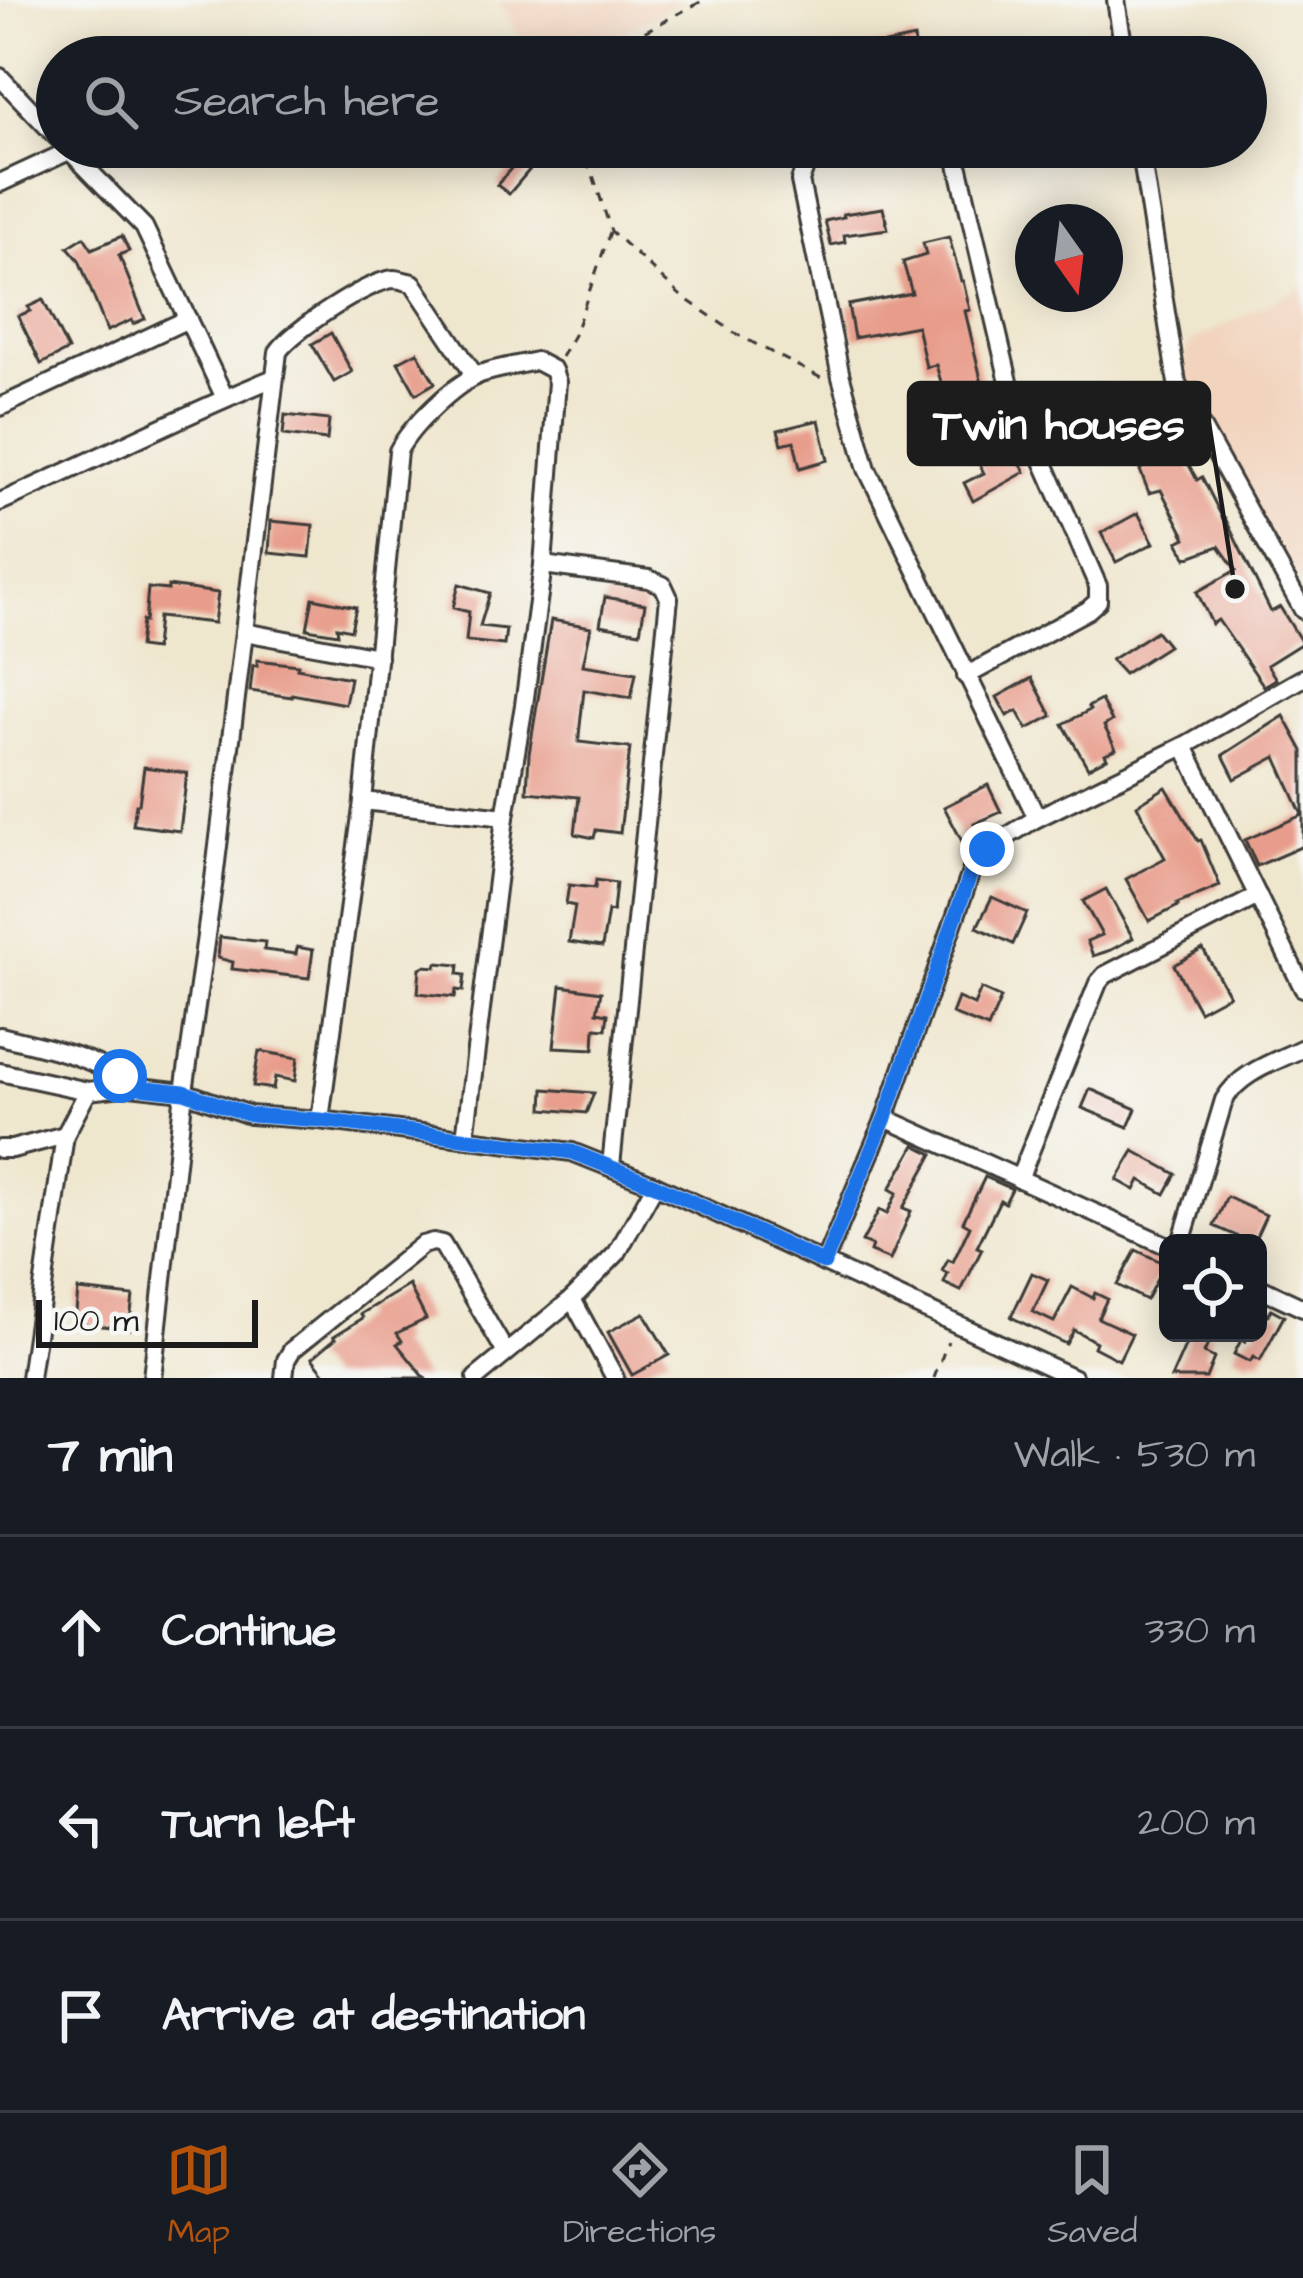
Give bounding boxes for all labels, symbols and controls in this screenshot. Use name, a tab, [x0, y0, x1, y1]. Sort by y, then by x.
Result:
search box	[36, 36, 1267, 168]
icon: search	[78, 69, 144, 135]
text: Search here	[174, 71, 440, 133]
north arrow	[1015, 204, 1123, 312]
callout: Twin houses	[909, 383, 1209, 464]
text: Twin houses	[932, 395, 1185, 457]
route end	[960, 822, 1014, 876]
route start	[93, 1049, 147, 1103]
map controls	[1159, 1234, 1267, 1342]
button: locate	[1159, 1234, 1267, 1342]
scale bar	[36, 1294, 258, 1347]
text: 100 m	[54, 1298, 139, 1344]
text: 7 min	[48, 1421, 173, 1492]
text: Walk · 530 m	[1014, 1429, 1255, 1483]
icon: ahead	[48, 1599, 114, 1665]
text: Continue	[162, 1601, 336, 1663]
text: 330 m	[1145, 1605, 1255, 1659]
icon: left	[48, 1791, 114, 1857]
text: Turn left	[162, 1793, 355, 1855]
text: 200 m	[1138, 1797, 1255, 1851]
icon: arrive	[48, 1983, 114, 2049]
text: Arrive at destination	[162, 1985, 585, 2047]
tab: Map	[166, 2137, 232, 2255]
tab: Directions	[563, 2137, 716, 2255]
tab: Saved	[1047, 2137, 1137, 2255]

